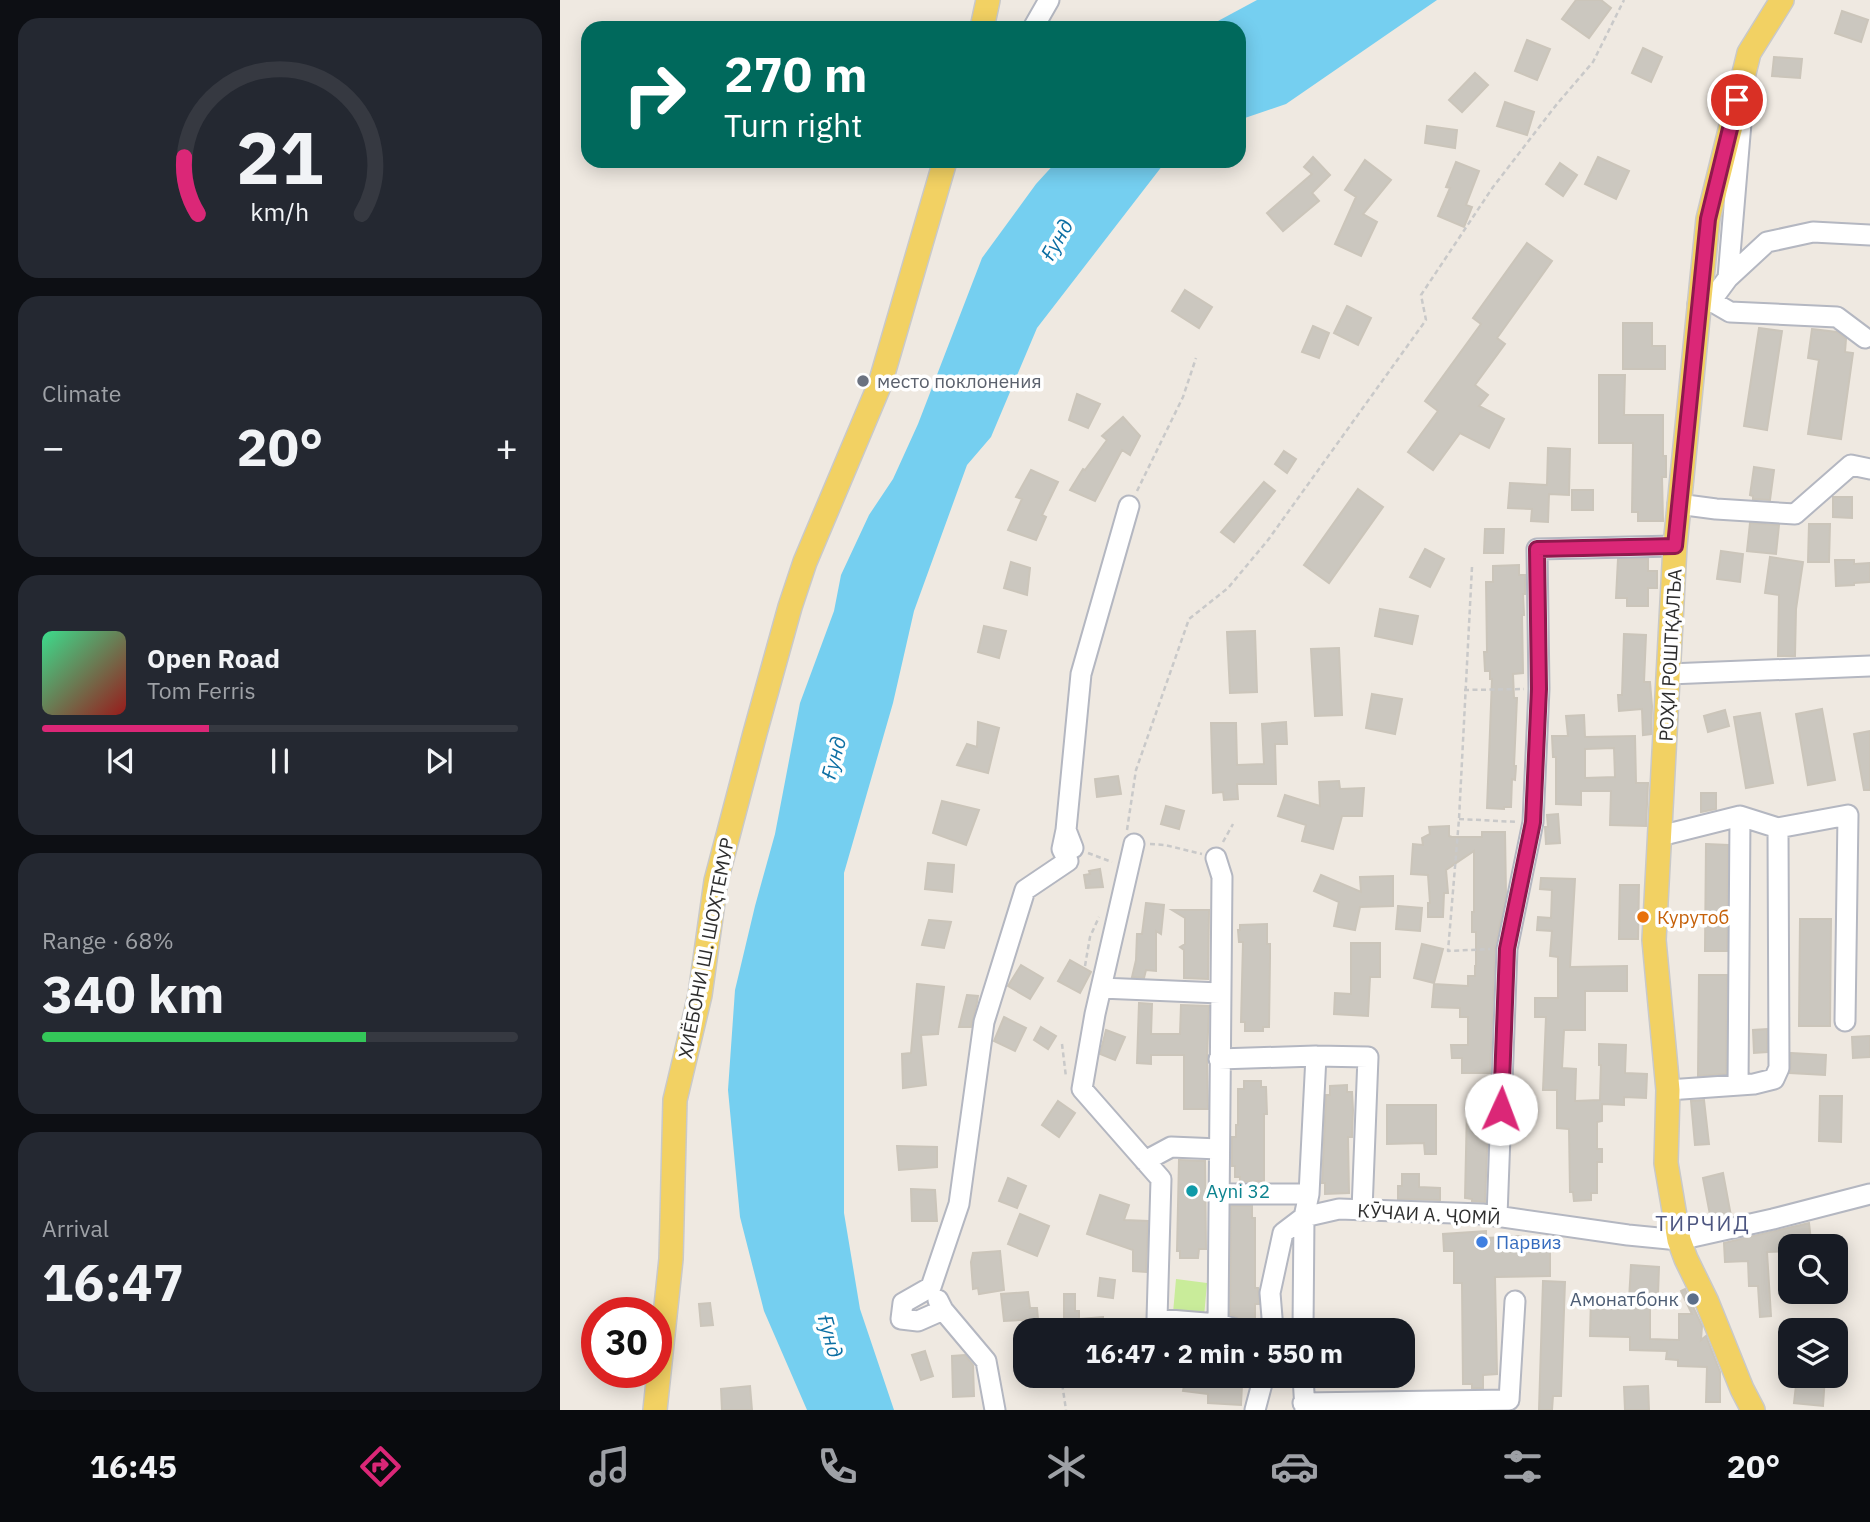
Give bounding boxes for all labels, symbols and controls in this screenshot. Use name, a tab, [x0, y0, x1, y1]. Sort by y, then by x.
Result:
text: 270 m	[724, 42, 868, 105]
icon: right	[609, 49, 700, 140]
pin	[1707, 70, 1767, 130]
icon: arrive	[1718, 81, 1756, 119]
text: Turn right	[724, 104, 862, 146]
text: 21	[236, 110, 324, 205]
text: km/h	[251, 195, 309, 228]
water label: Ғунд	[1033, 214, 1079, 265]
place label: место поклонения	[877, 369, 1042, 393]
marker: место поклонения	[855, 373, 871, 389]
text: Climate	[42, 378, 121, 408]
text: 20°	[237, 413, 323, 480]
text: −	[42, 422, 65, 471]
text: +	[495, 422, 518, 471]
street label: РОҲИ РОШТҚАЛЪА	[1653, 568, 1687, 742]
text: Open Road	[147, 641, 280, 675]
text: Tom Ferris	[147, 675, 256, 705]
water label: Ғунд	[814, 733, 852, 782]
icon: previous	[102, 742, 140, 780]
icon: pause	[261, 742, 299, 780]
icon: next	[420, 742, 458, 780]
street label: ХИЁБОНИ Ш. ШОҲТЕМУР	[673, 836, 739, 1060]
place label: Курутоб	[1657, 905, 1729, 929]
marker: Курутоб	[1635, 909, 1651, 925]
text: Range · 68%	[42, 925, 174, 955]
text: 340 km	[42, 960, 224, 1027]
position arrow	[1464, 1072, 1538, 1146]
place label: Ayni 32	[1206, 1179, 1270, 1203]
marker: Ayni 32	[1184, 1183, 1200, 1199]
street label: КӮЧАИ А. ҶОМӢ	[1357, 1198, 1501, 1230]
district label: ТИРЧИД	[1655, 1209, 1751, 1237]
text: Arrival	[42, 1213, 109, 1243]
place label: Парвиз	[1496, 1230, 1562, 1254]
marker: Парвиз	[1474, 1234, 1490, 1250]
map controls	[1778, 1234, 1848, 1388]
button: search	[1778, 1234, 1848, 1304]
text: 16:47	[42, 1248, 184, 1315]
place label: Амонатбонк	[1570, 1287, 1679, 1311]
marker: Амонатбонк	[1685, 1291, 1701, 1307]
speed limit sign: 30	[581, 1297, 672, 1388]
water label: Ғунд	[812, 1311, 850, 1360]
button: layers	[1778, 1318, 1848, 1388]
text: 16:47 · 2 min · 550 m	[1085, 1336, 1343, 1370]
icon: directions	[356, 1442, 405, 1491]
icon: music	[585, 1442, 634, 1491]
icon: phone	[813, 1442, 862, 1491]
icon: climate	[1042, 1442, 1091, 1491]
icon: car	[1270, 1442, 1319, 1491]
icon: filters	[1498, 1442, 1547, 1491]
text: 16:45	[90, 1445, 177, 1487]
text: 20°	[1727, 1445, 1780, 1487]

